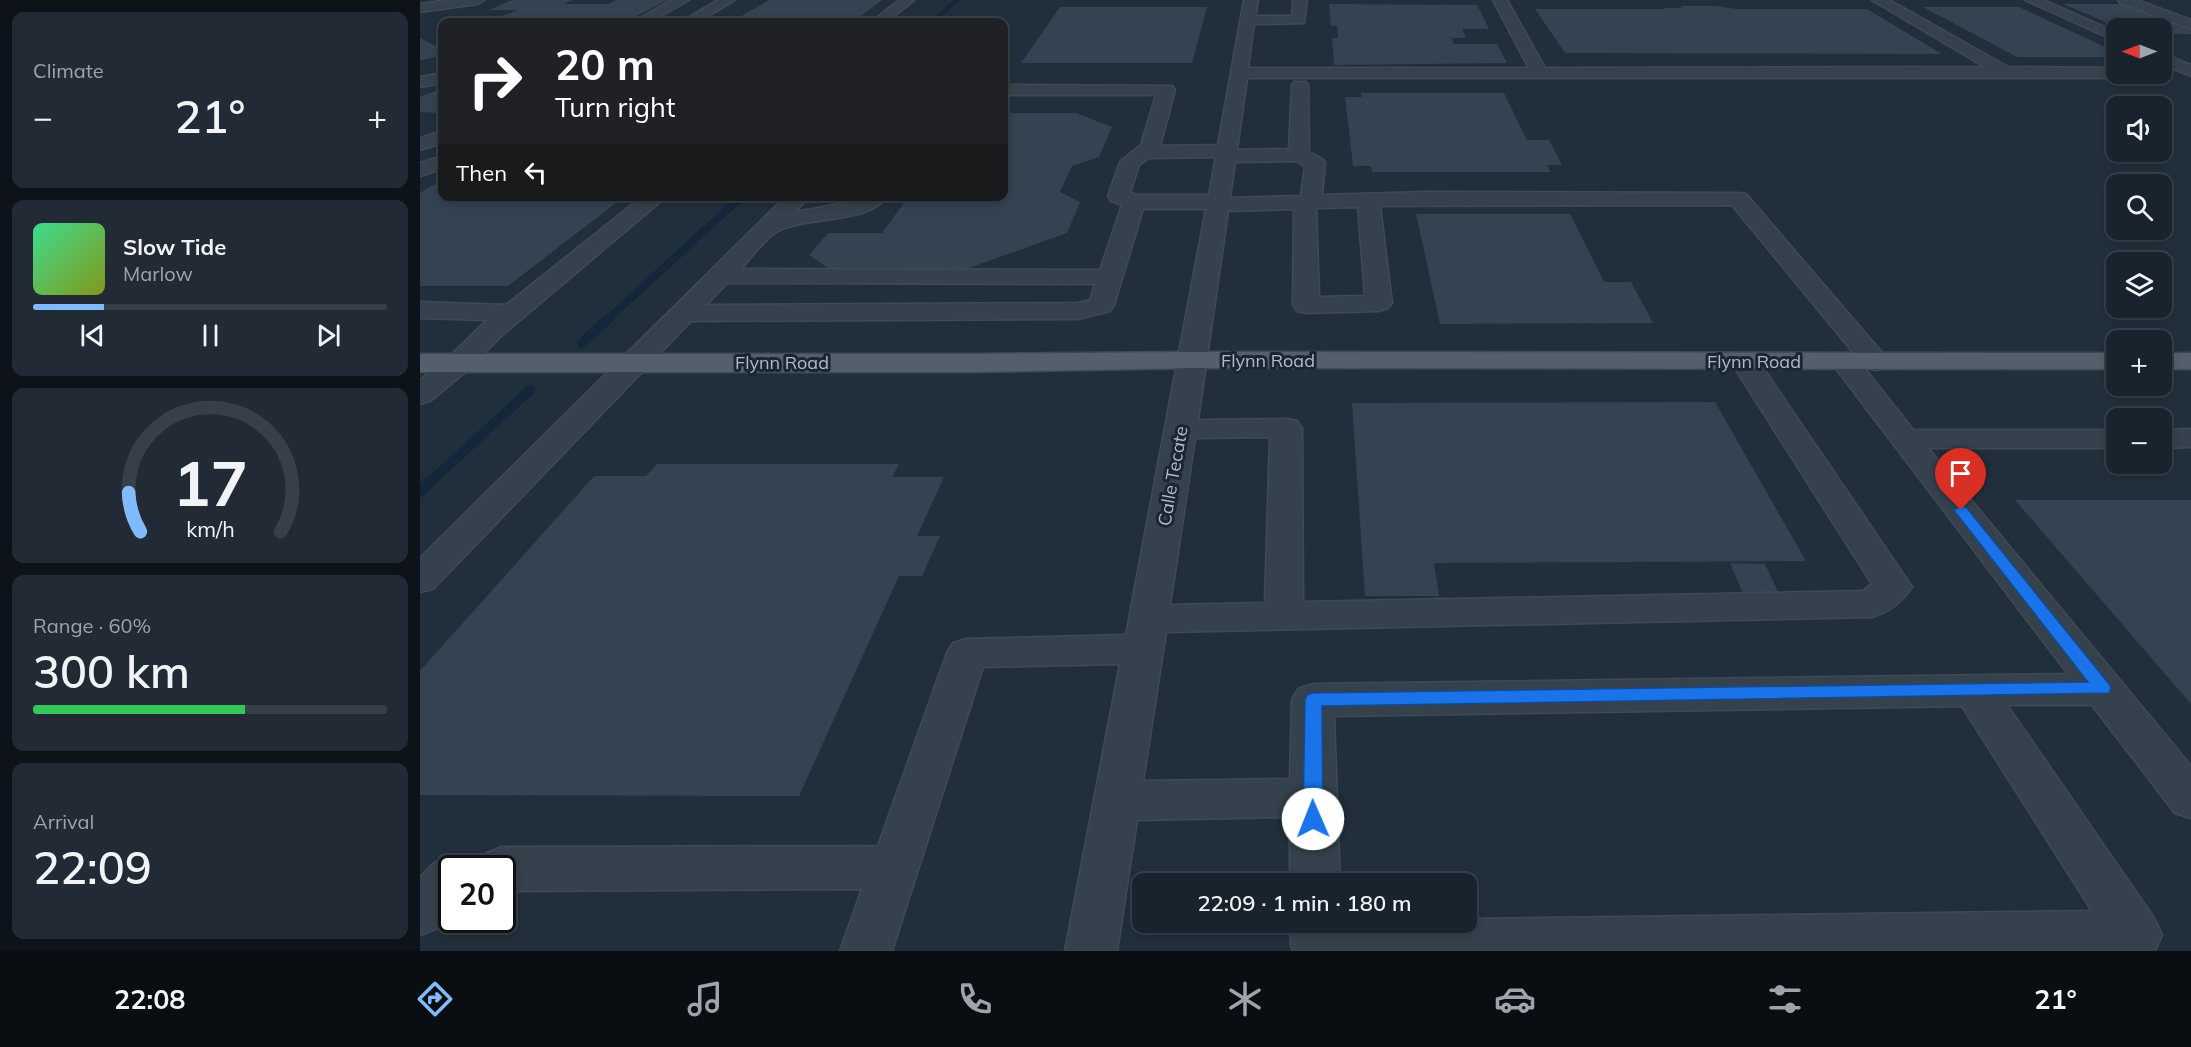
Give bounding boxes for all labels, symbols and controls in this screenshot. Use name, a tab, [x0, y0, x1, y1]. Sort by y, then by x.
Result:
north arrow	[2106, 18, 2172, 84]
map controls	[2106, 18, 2172, 474]
text: 20 m	[555, 38, 655, 91]
icon: right	[456, 42, 534, 120]
text: Climate	[33, 58, 104, 83]
text: 21°	[175, 88, 245, 144]
text: Turn right	[555, 90, 675, 124]
text: −	[33, 96, 53, 137]
text: +	[367, 96, 387, 137]
button: sound	[2106, 96, 2172, 162]
icon: left	[519, 156, 552, 189]
text: Then	[456, 159, 507, 187]
button: search	[2106, 174, 2172, 240]
text: Slow Tide	[123, 233, 226, 261]
button: layers	[2106, 252, 2172, 318]
text: Marlow	[123, 261, 193, 286]
icon: previous	[76, 319, 109, 352]
icon: pause	[194, 319, 227, 352]
icon: next	[312, 319, 345, 352]
button: +	[2106, 330, 2172, 396]
street label: Flynn Road	[1221, 349, 1315, 372]
street label: Flynn Road	[1707, 350, 1801, 373]
street label: Flynn Road	[735, 351, 829, 374]
button: −	[2106, 408, 2172, 474]
street label: Calle Tecate	[1152, 424, 1193, 528]
text: 17	[173, 444, 247, 523]
pin	[1935, 448, 1986, 510]
icon: arrive	[1944, 457, 1977, 490]
text: km/h	[186, 516, 234, 543]
text: Range · 60%	[33, 613, 151, 638]
text: 300 km	[33, 643, 190, 699]
position arrow	[1281, 787, 1345, 851]
text: Arrival	[33, 809, 94, 834]
text: 22:09	[33, 839, 152, 895]
speed limit sign: 20	[438, 855, 516, 933]
text: 22:09 · 1 min · 180 m	[1197, 889, 1412, 917]
icon: directions	[414, 978, 456, 1020]
icon: music	[684, 978, 726, 1020]
icon: phone	[954, 978, 996, 1020]
icon: climate	[1224, 978, 1266, 1020]
icon: car	[1494, 978, 1536, 1020]
icon: filters	[1764, 978, 1806, 1020]
text: 22:08	[114, 982, 186, 1016]
text: 21°	[2034, 982, 2077, 1016]

